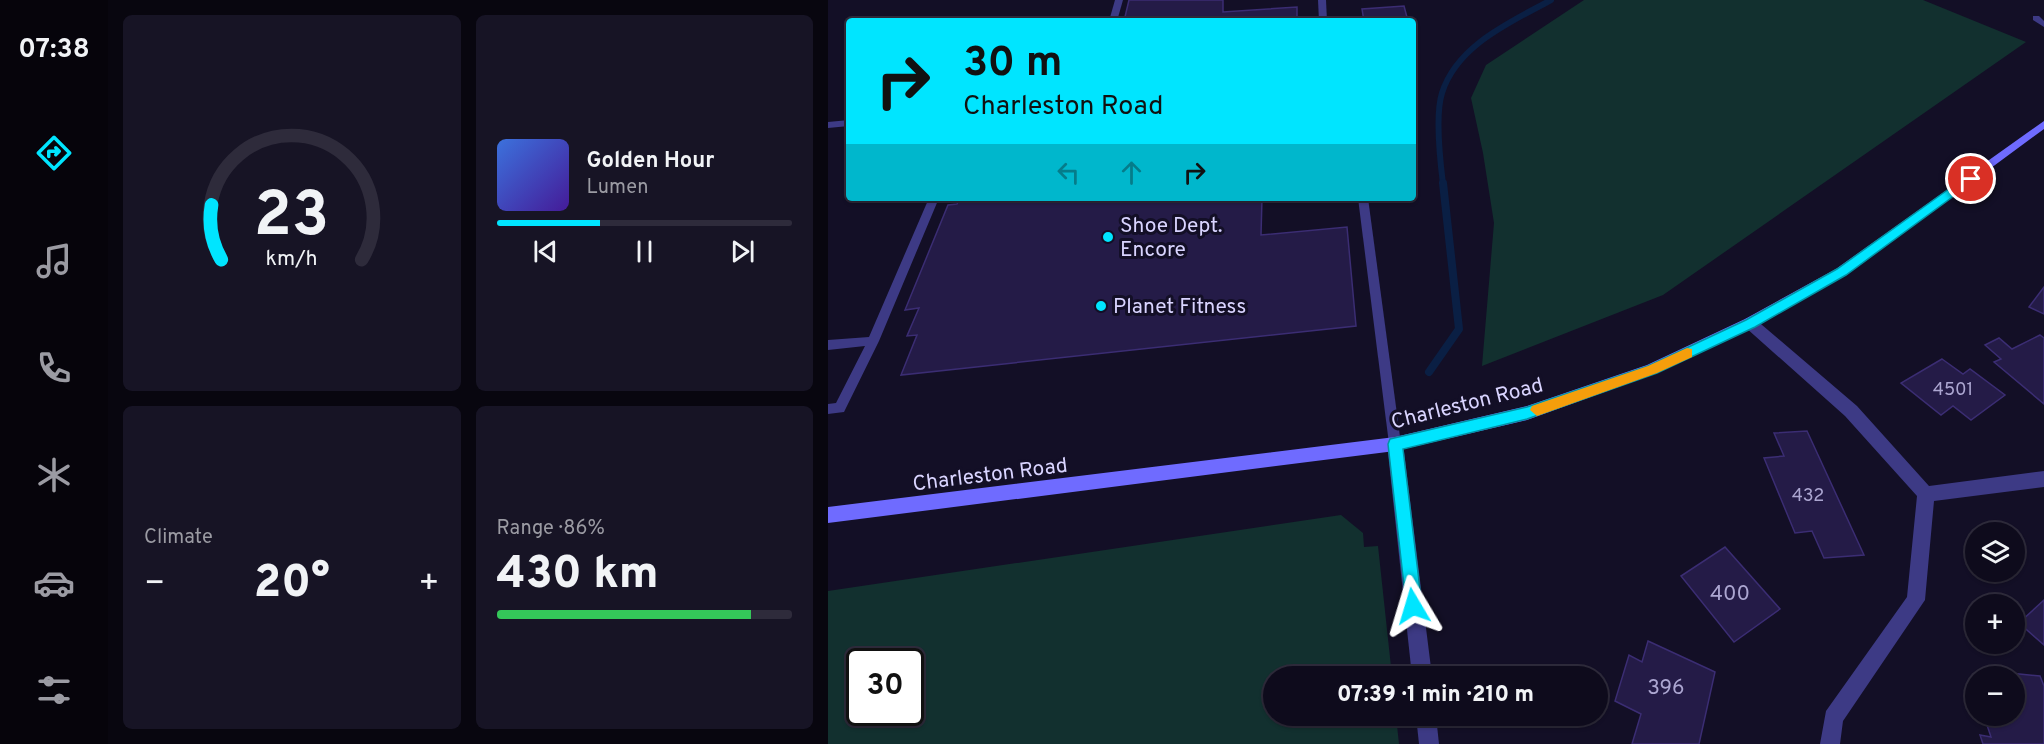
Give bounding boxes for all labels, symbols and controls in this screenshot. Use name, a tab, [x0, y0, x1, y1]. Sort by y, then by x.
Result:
text: 07:38	[18, 33, 90, 67]
text: 30 m	[963, 38, 1062, 91]
icon: right	[864, 42, 942, 120]
text: Charleston Road	[963, 90, 1163, 124]
icon: directions	[33, 132, 75, 174]
text: Golden Hour	[587, 148, 714, 175]
pin	[1945, 153, 1996, 204]
icon: left	[1052, 156, 1085, 189]
icon: ahead	[1115, 156, 1148, 189]
icon: right	[1178, 156, 1211, 189]
icon: arrive	[1954, 162, 1987, 195]
text: Lumen	[587, 175, 649, 201]
text: 23	[254, 179, 330, 258]
place label: Shoe Dept. Encore	[1120, 213, 1223, 264]
marker: Shoe Dept. Encore	[1101, 230, 1115, 244]
icon: previous	[529, 235, 562, 268]
icon: pause	[628, 235, 661, 268]
icon: next	[726, 235, 759, 268]
icon: music	[33, 240, 75, 282]
text: km/h	[266, 247, 318, 274]
place label: Planet Fitness	[1113, 294, 1246, 321]
marker: Planet Fitness	[1094, 299, 1108, 313]
icon: phone	[33, 347, 75, 389]
street label: Charleston Road	[1388, 373, 1546, 436]
house number: 4501	[1933, 379, 1973, 402]
street label: Charleston Road	[911, 453, 1069, 498]
icon: climate	[33, 454, 75, 496]
house number: 432	[1792, 485, 1824, 508]
text: Range · 86%	[497, 516, 605, 542]
map controls	[1965, 522, 2025, 726]
button: layers	[1965, 522, 2025, 582]
text: Climate	[144, 525, 213, 551]
text: 430 km	[497, 547, 659, 604]
text: 20°	[254, 556, 330, 613]
icon: car	[33, 562, 75, 604]
text: −	[144, 564, 165, 606]
text: +	[418, 564, 439, 606]
position arrow	[1381, 574, 1445, 638]
house number: 400	[1710, 581, 1750, 608]
button: +	[1965, 594, 2025, 654]
speed limit sign: 30	[846, 648, 924, 726]
button: −	[1965, 666, 2025, 726]
icon: filters	[33, 669, 75, 711]
house number: 396	[1647, 675, 1685, 702]
text: 07:39 · 1 min · 210 m	[1337, 682, 1534, 709]

